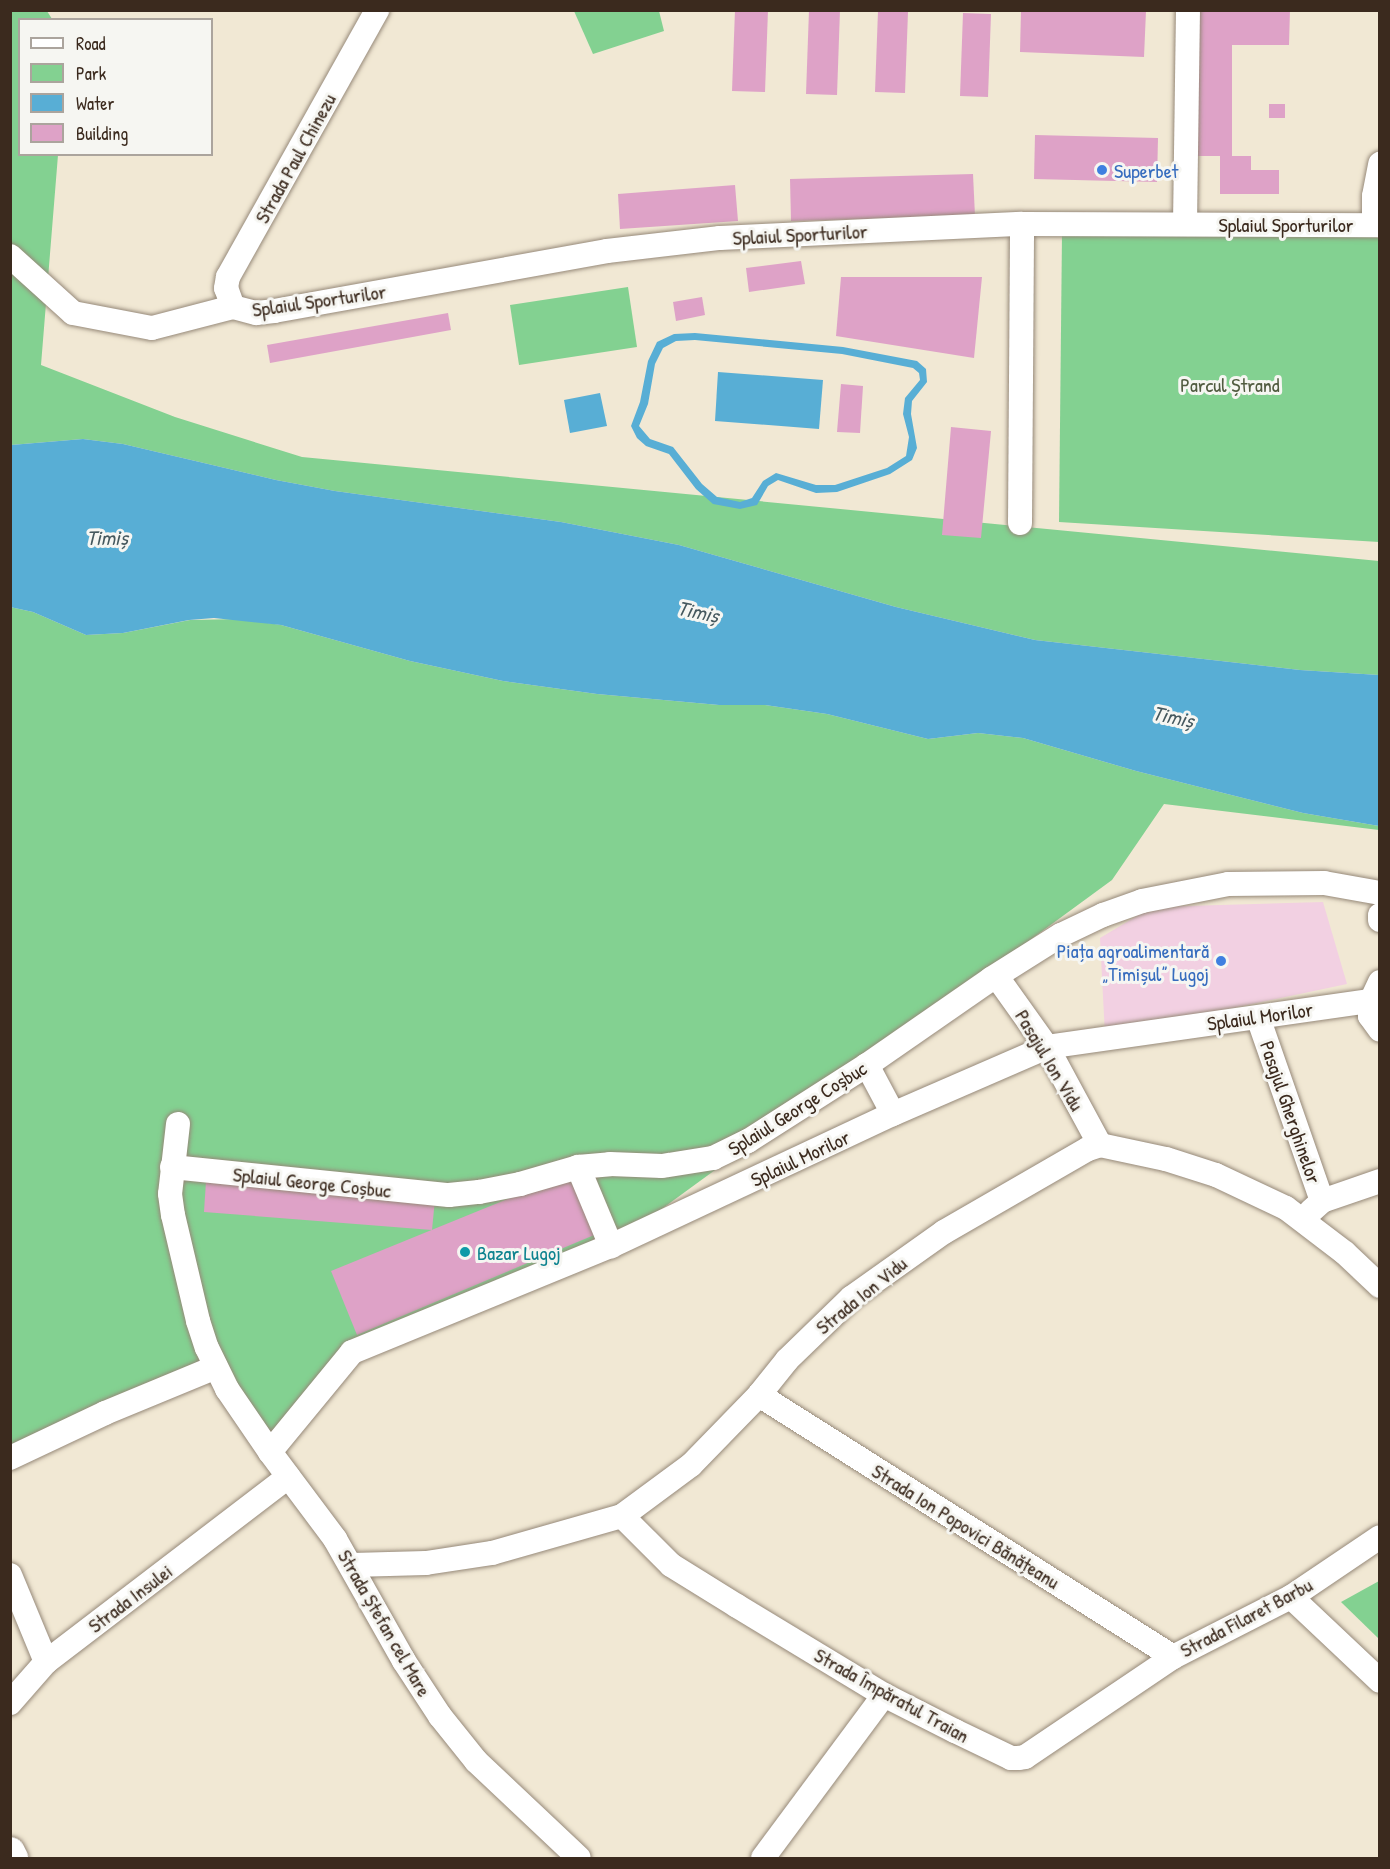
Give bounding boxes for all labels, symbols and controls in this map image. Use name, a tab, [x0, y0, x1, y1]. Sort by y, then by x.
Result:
legend	[18, 18, 213, 156]
text: Road	[76, 31, 106, 56]
text: Park	[76, 61, 106, 86]
street label: Strada Paul Chinezu	[249, 89, 341, 227]
text: Water	[76, 91, 114, 116]
text: Building	[76, 121, 128, 146]
place label: Superbet	[1114, 158, 1178, 182]
marker: Superbet	[1095, 163, 1109, 177]
street label: Splaiul Sporturilor	[1219, 212, 1353, 236]
street label: Splaiul Sporturilor	[732, 218, 868, 250]
street label: Splaiul Sporturilor	[251, 279, 387, 321]
park label: Parcul Ștrand	[1180, 372, 1280, 396]
water label: Timiș	[86, 525, 128, 551]
water label: Timiș	[675, 595, 721, 629]
water label: Timiș	[1150, 700, 1196, 734]
place label: Piața agroalimentară „Timișul” Lugoj	[1057, 938, 1209, 985]
marker: Piața agroalimentară „Timișul” Lugoj	[1214, 954, 1228, 968]
street label: Splaiul Morilor	[1206, 997, 1314, 1035]
street label: Pasajul Ion Vidu	[1010, 1005, 1090, 1115]
street label: Pasajul Gherghinelor	[1255, 1038, 1327, 1186]
street label: Splaiul George Coșbuc	[723, 1056, 871, 1160]
street label: Splaiul Morilor	[747, 1125, 853, 1191]
street label: Splaiul George Coșbuc	[232, 1162, 392, 1202]
place label: Bazar Lugoj	[477, 1240, 561, 1264]
marker: Bazar Lugoj	[458, 1245, 472, 1259]
street label: Strada Ion Vidu	[811, 1251, 911, 1339]
street label: Strada Ion Popovici Bănățeanu	[868, 1458, 1064, 1594]
street label: Strada Ștefan cel Mare	[333, 1545, 437, 1701]
street label: Strada Insulei	[83, 1559, 177, 1637]
street label: Strada Filaret Barbu	[1176, 1572, 1316, 1662]
street label: Strada Împăratul Traian	[810, 1643, 974, 1747]

